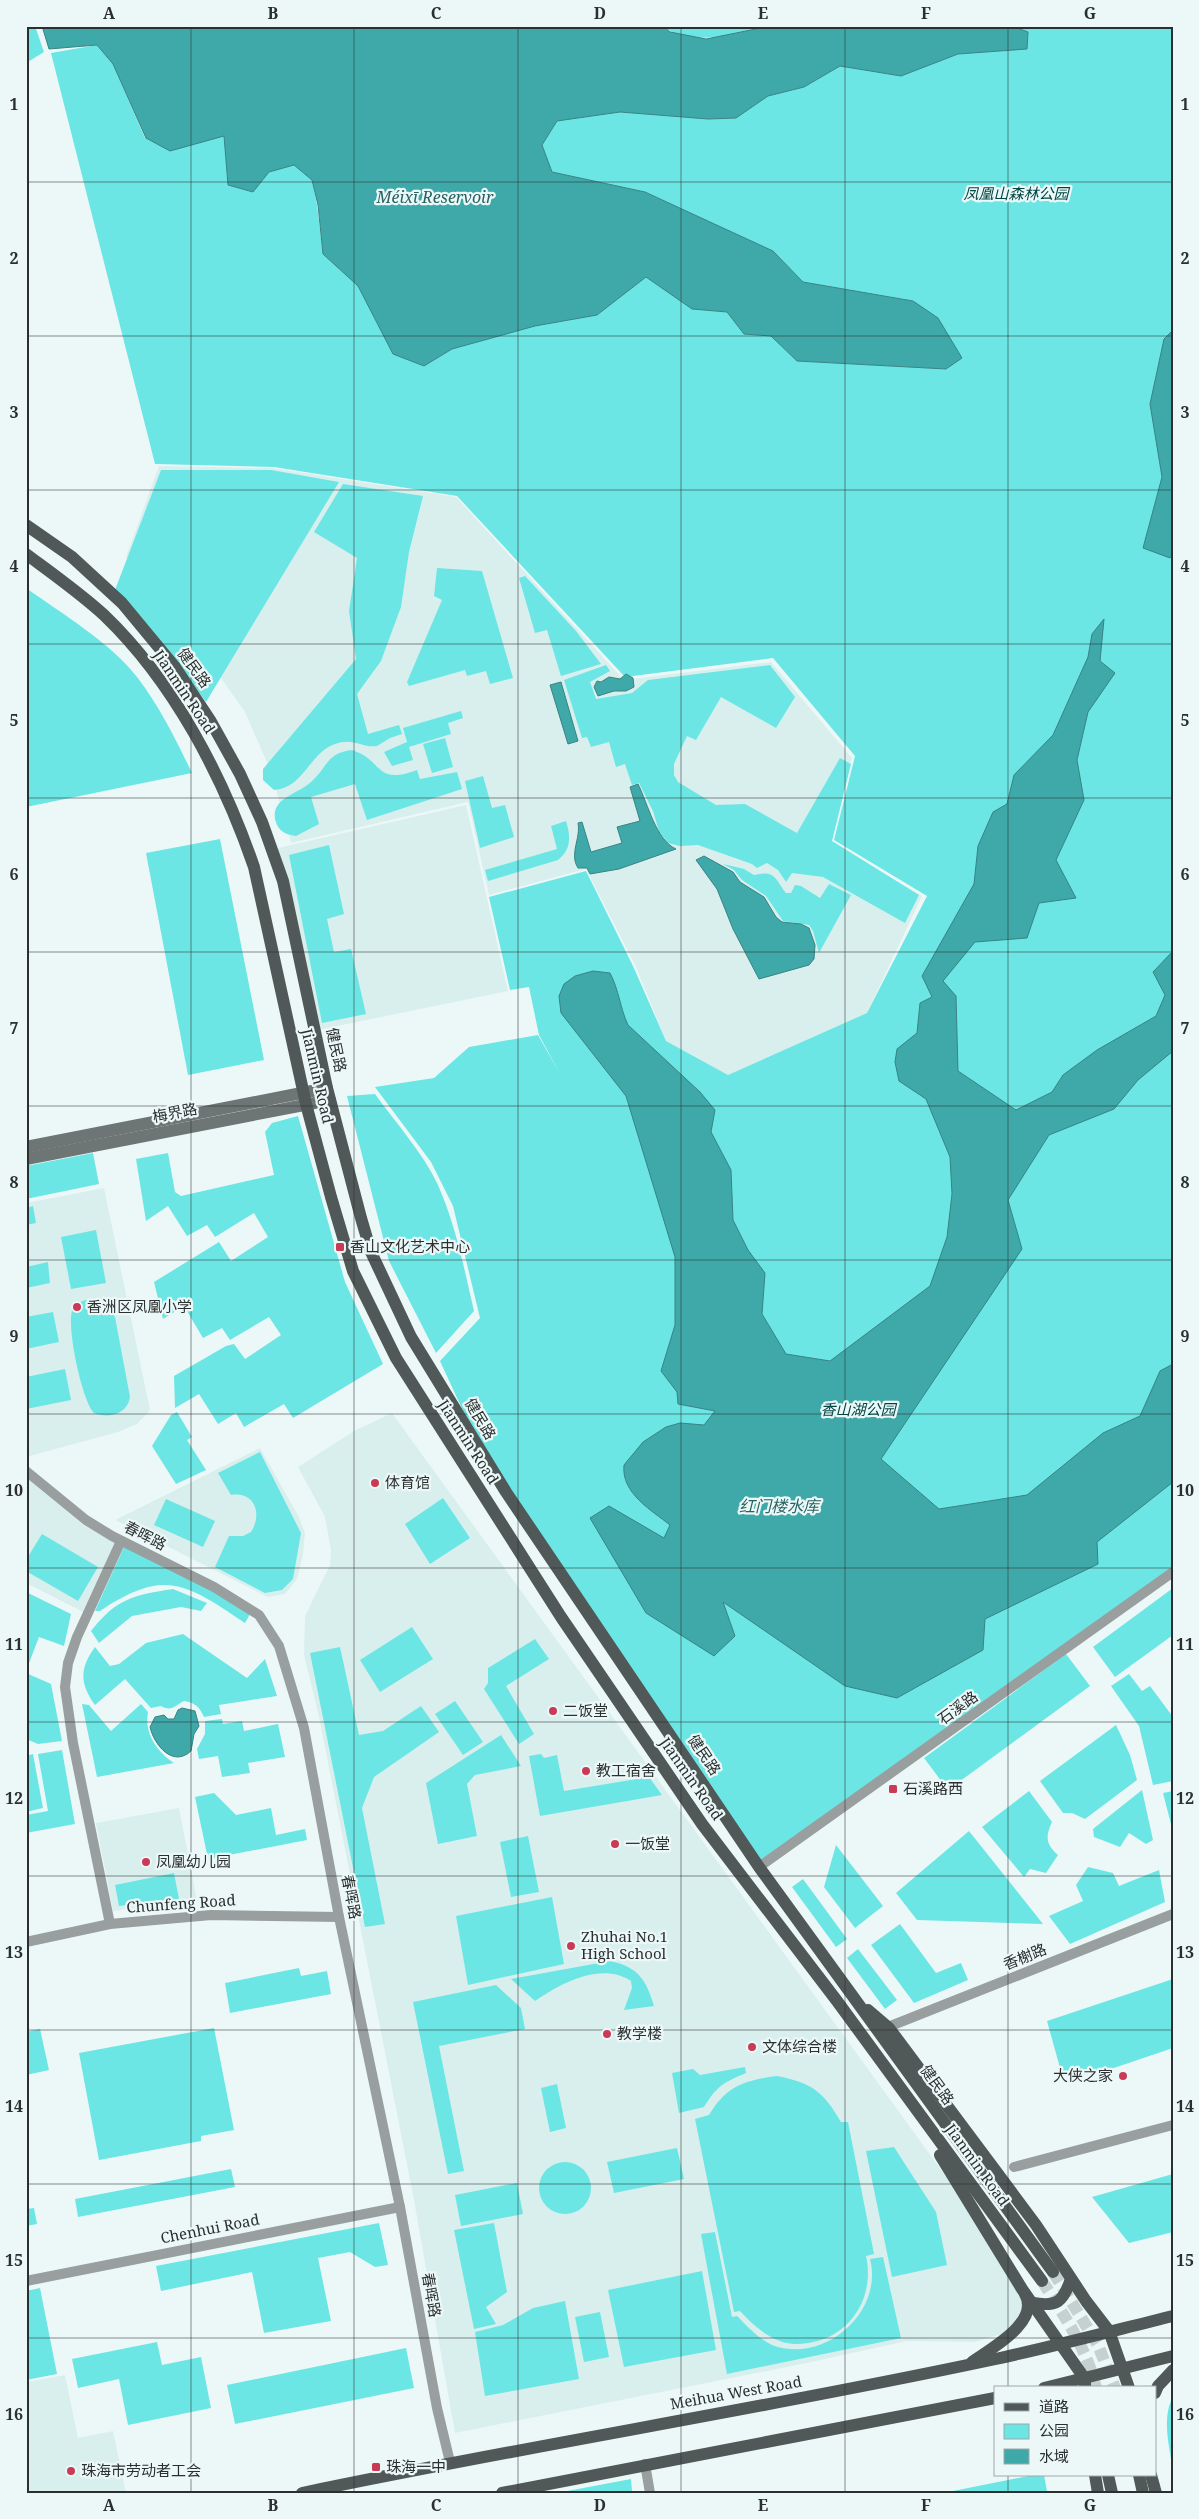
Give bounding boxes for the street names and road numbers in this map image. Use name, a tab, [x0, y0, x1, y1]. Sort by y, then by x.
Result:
street label: 健民路	[173, 643, 216, 691]
street label: Jianmin Road	[149, 645, 220, 737]
street label: Jianmin Road	[297, 1025, 339, 1125]
street label: 健民路	[323, 1026, 351, 1074]
street label: 梅界路	[151, 1098, 199, 1126]
street label: 健民路	[461, 1394, 501, 1443]
street label: Jianmin Road	[433, 1395, 504, 1488]
street label: 春晖路	[121, 1516, 170, 1554]
street label: 石溪路	[933, 1686, 981, 1729]
street label: 健民路	[684, 1730, 726, 1779]
street label: Jianmin Road	[655, 1732, 728, 1824]
street label: 春晖路	[338, 1873, 366, 1921]
street label: Chunfeng Road	[126, 1889, 236, 1917]
street label: 香榭路	[1000, 1938, 1049, 1974]
street label: 健民路	[916, 2060, 959, 2108]
street label: Jianmin Road	[941, 2118, 1014, 2210]
street label: Chenhui Road	[159, 2209, 261, 2247]
street label: 春晖路	[418, 2271, 446, 2319]
street label: Meihua West Road	[668, 2371, 803, 2413]

